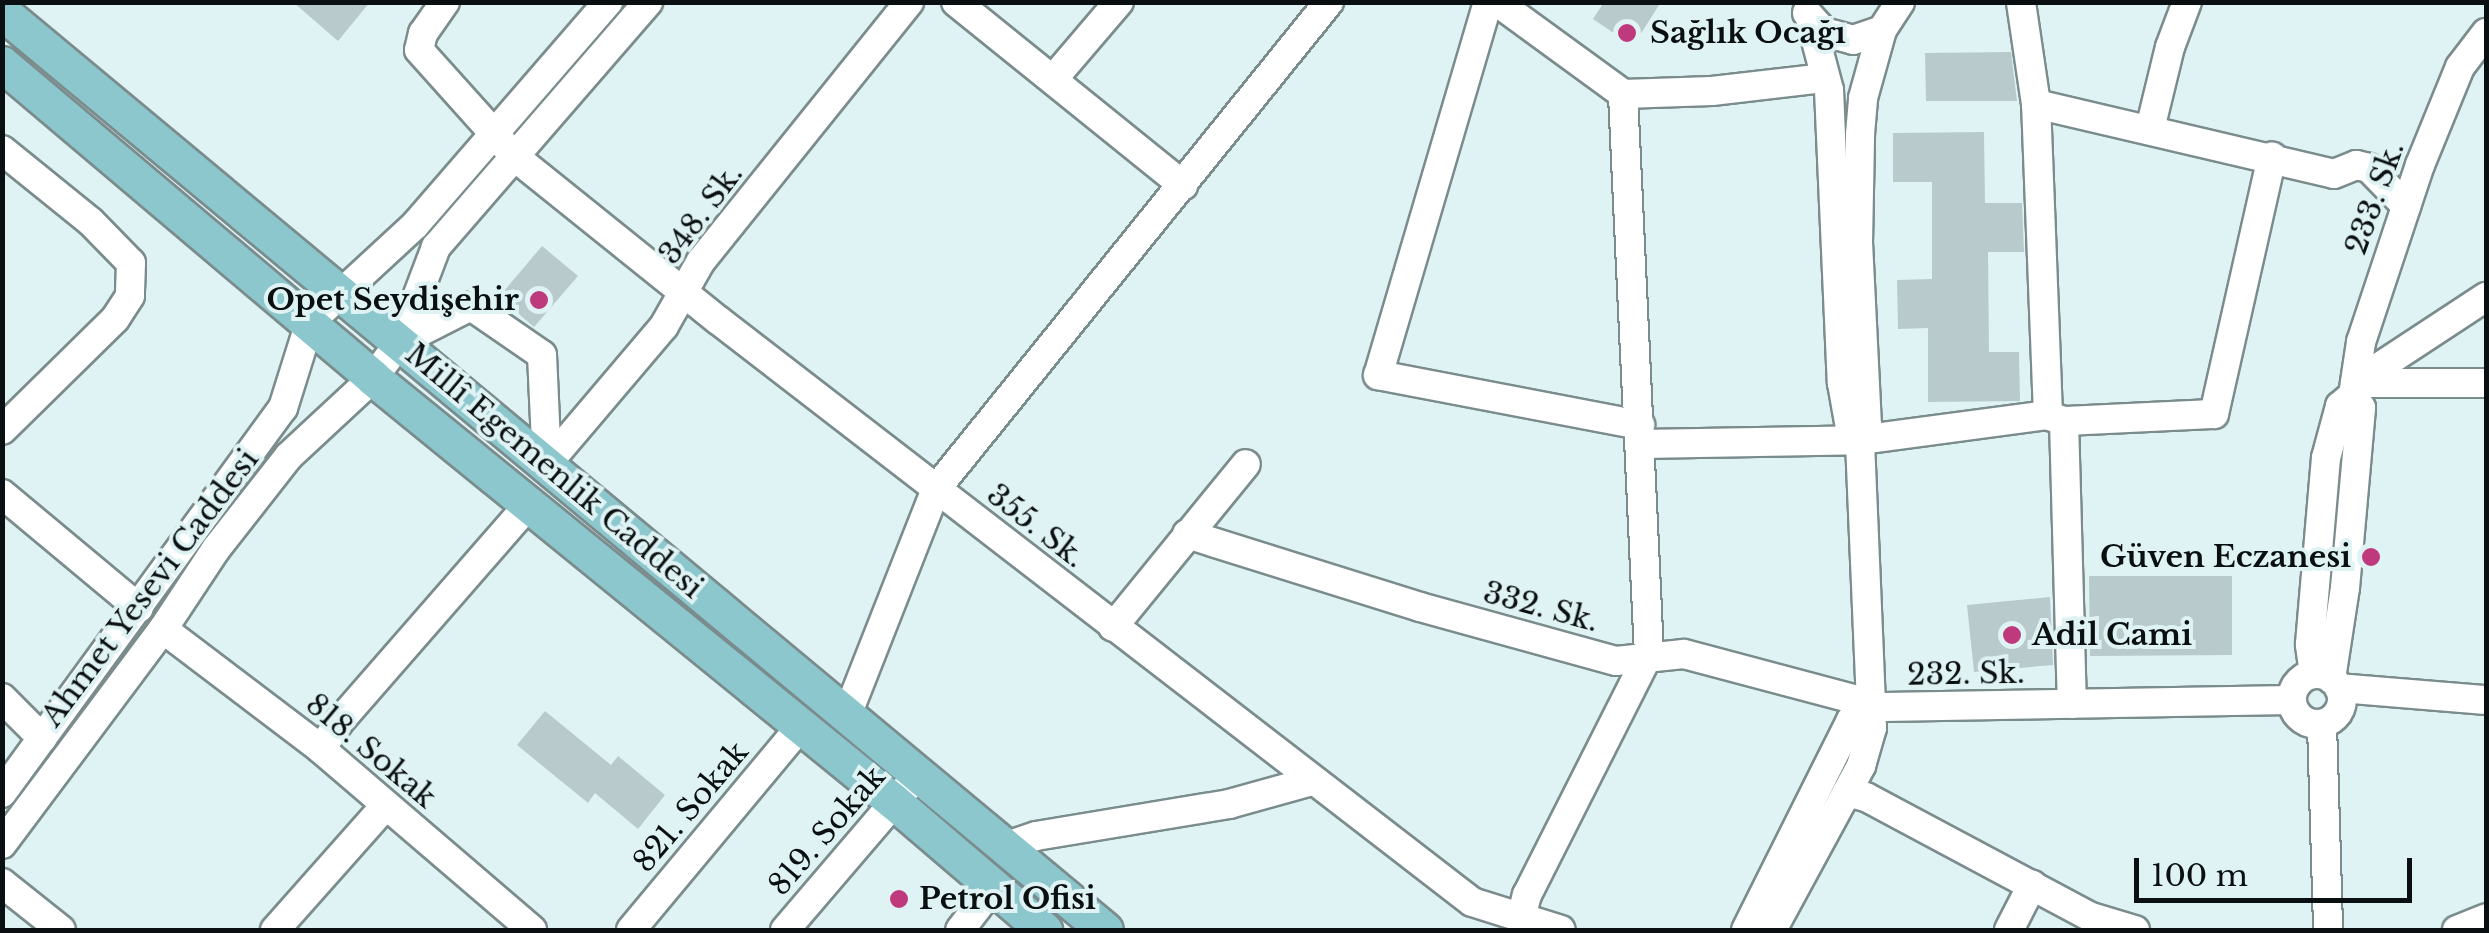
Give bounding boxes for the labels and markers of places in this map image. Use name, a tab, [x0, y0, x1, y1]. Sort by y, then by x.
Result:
place label: Sağlık Ocağı	[1650, 15, 1846, 51]
marker: Sağlık Ocağı	[1614, 20, 1640, 46]
place label: Opet Seydişehir	[267, 282, 519, 318]
marker: Opet Seydişehir	[528, 289, 550, 311]
place label: Güven Eczanesi	[2100, 539, 2351, 575]
marker: Güven Eczanesi	[2360, 546, 2382, 568]
place label: Adil Cami	[2032, 617, 2192, 653]
marker: Adil Cami	[2001, 624, 2023, 646]
place label: Petrol Ofisi	[919, 881, 1096, 917]
marker: Petrol Ofisi	[888, 888, 910, 910]

